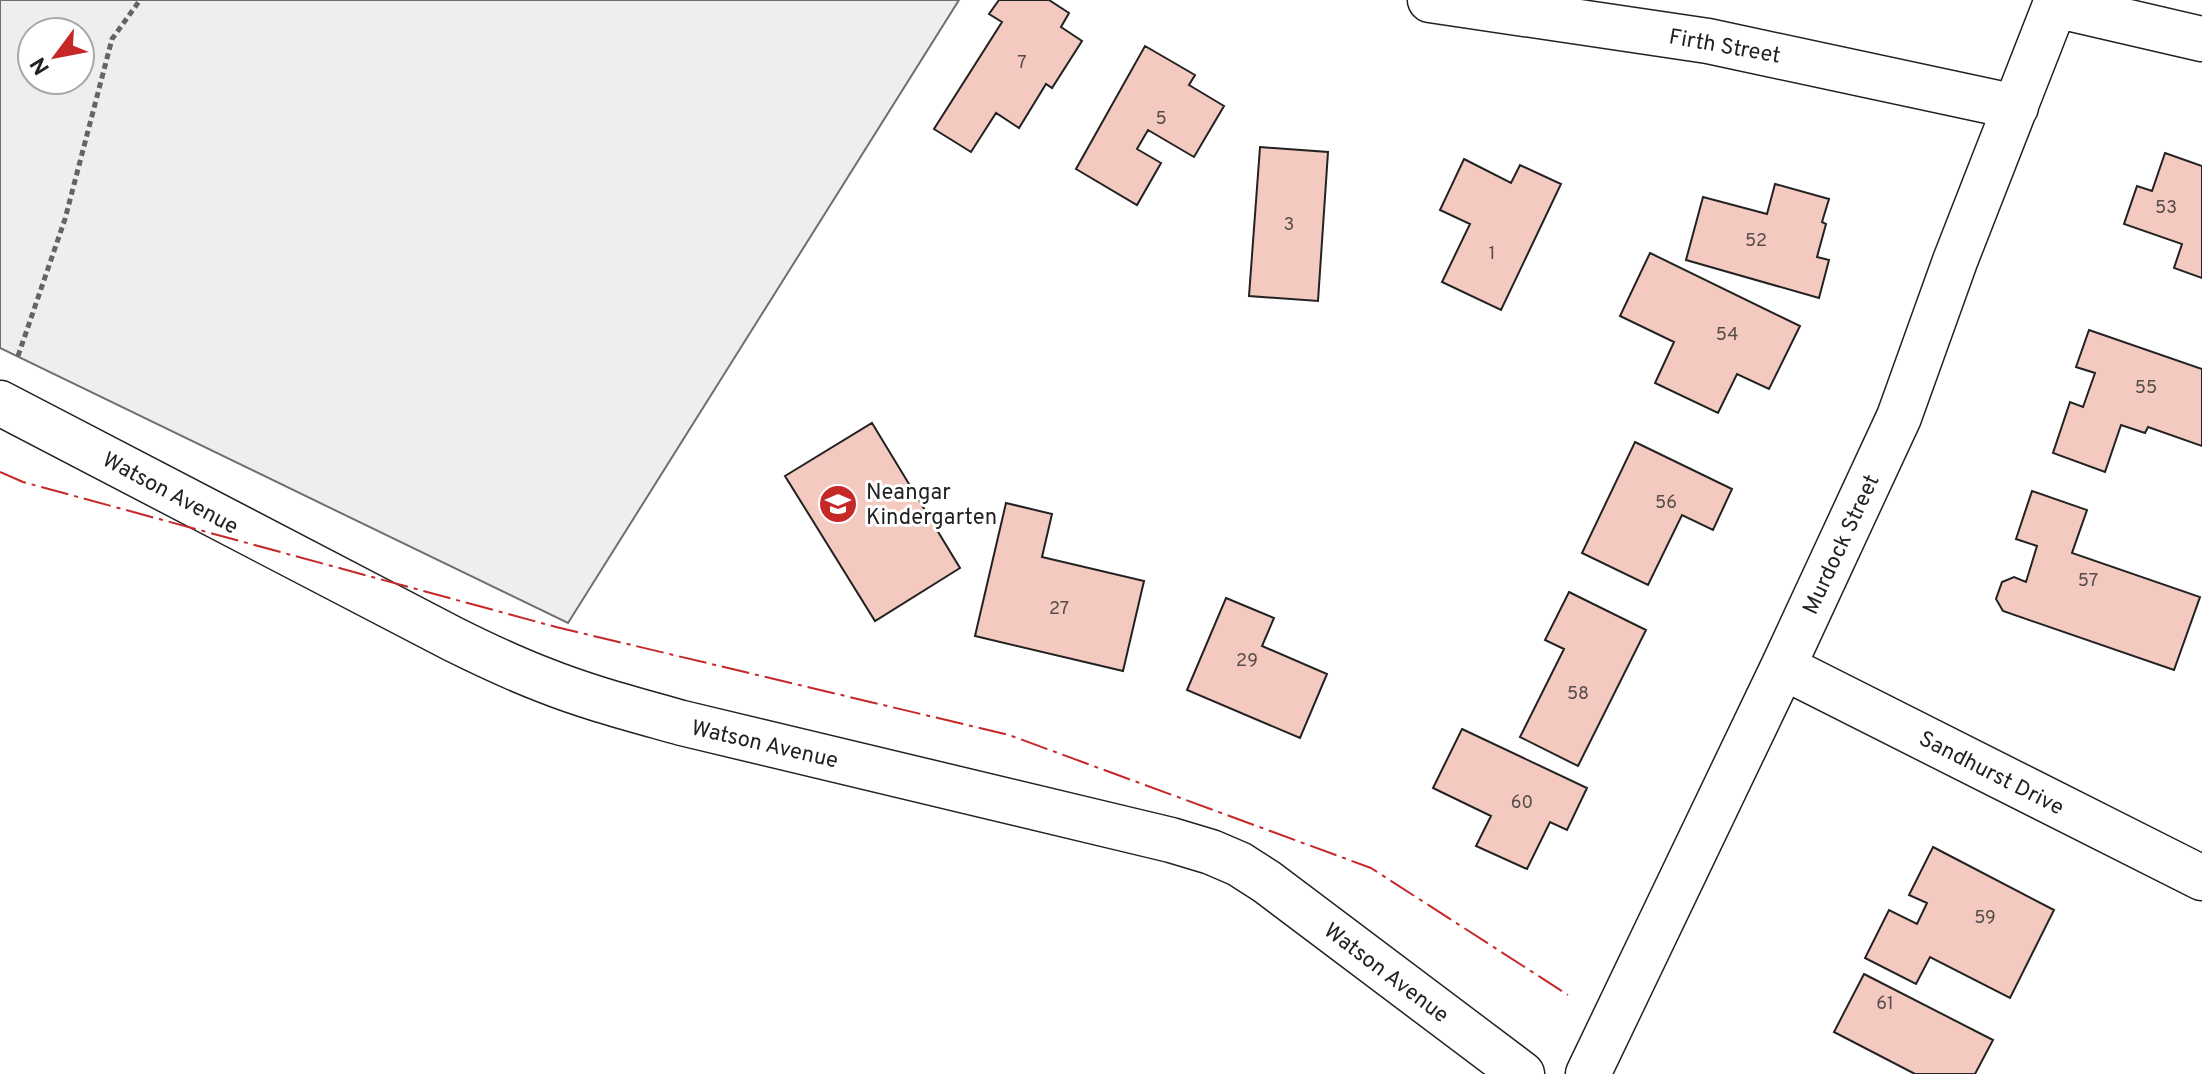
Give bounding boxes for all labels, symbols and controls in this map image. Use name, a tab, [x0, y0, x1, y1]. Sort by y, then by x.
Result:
north arrow	[16, 16, 96, 96]
street label: Firth Street	[1667, 24, 1782, 71]
text: N	[26, 51, 57, 79]
house number: 7	[1017, 52, 1027, 75]
house number: 5	[1155, 108, 1167, 131]
house number: 53	[2155, 197, 2177, 220]
house number: 3	[1284, 214, 1294, 237]
house number: 52	[1745, 230, 1767, 253]
house number: 1	[1489, 243, 1495, 266]
house number: 54	[1716, 324, 1738, 347]
house number: 55	[2135, 377, 2157, 400]
street label: Watson Avenue	[97, 447, 242, 541]
street label: Murdock Street	[1798, 471, 1887, 619]
place label: Neangar Kindergarten	[866, 480, 997, 532]
school or university icon: Neangar Kindergarten	[817, 483, 859, 525]
house number: 56	[1655, 492, 1677, 515]
house number: 57	[2078, 570, 2098, 593]
house number: 27	[1049, 598, 1069, 621]
house number: 29	[1236, 650, 1258, 673]
house number: 58	[1567, 683, 1589, 706]
street label: Watson Avenue	[688, 715, 840, 775]
street label: Sandhurst Drive	[1914, 726, 2068, 822]
house number: 60	[1511, 792, 1533, 815]
house number: 59	[1974, 907, 1996, 930]
street label: Watson Avenue	[1318, 918, 1453, 1030]
house number: 61	[1876, 993, 1894, 1016]

